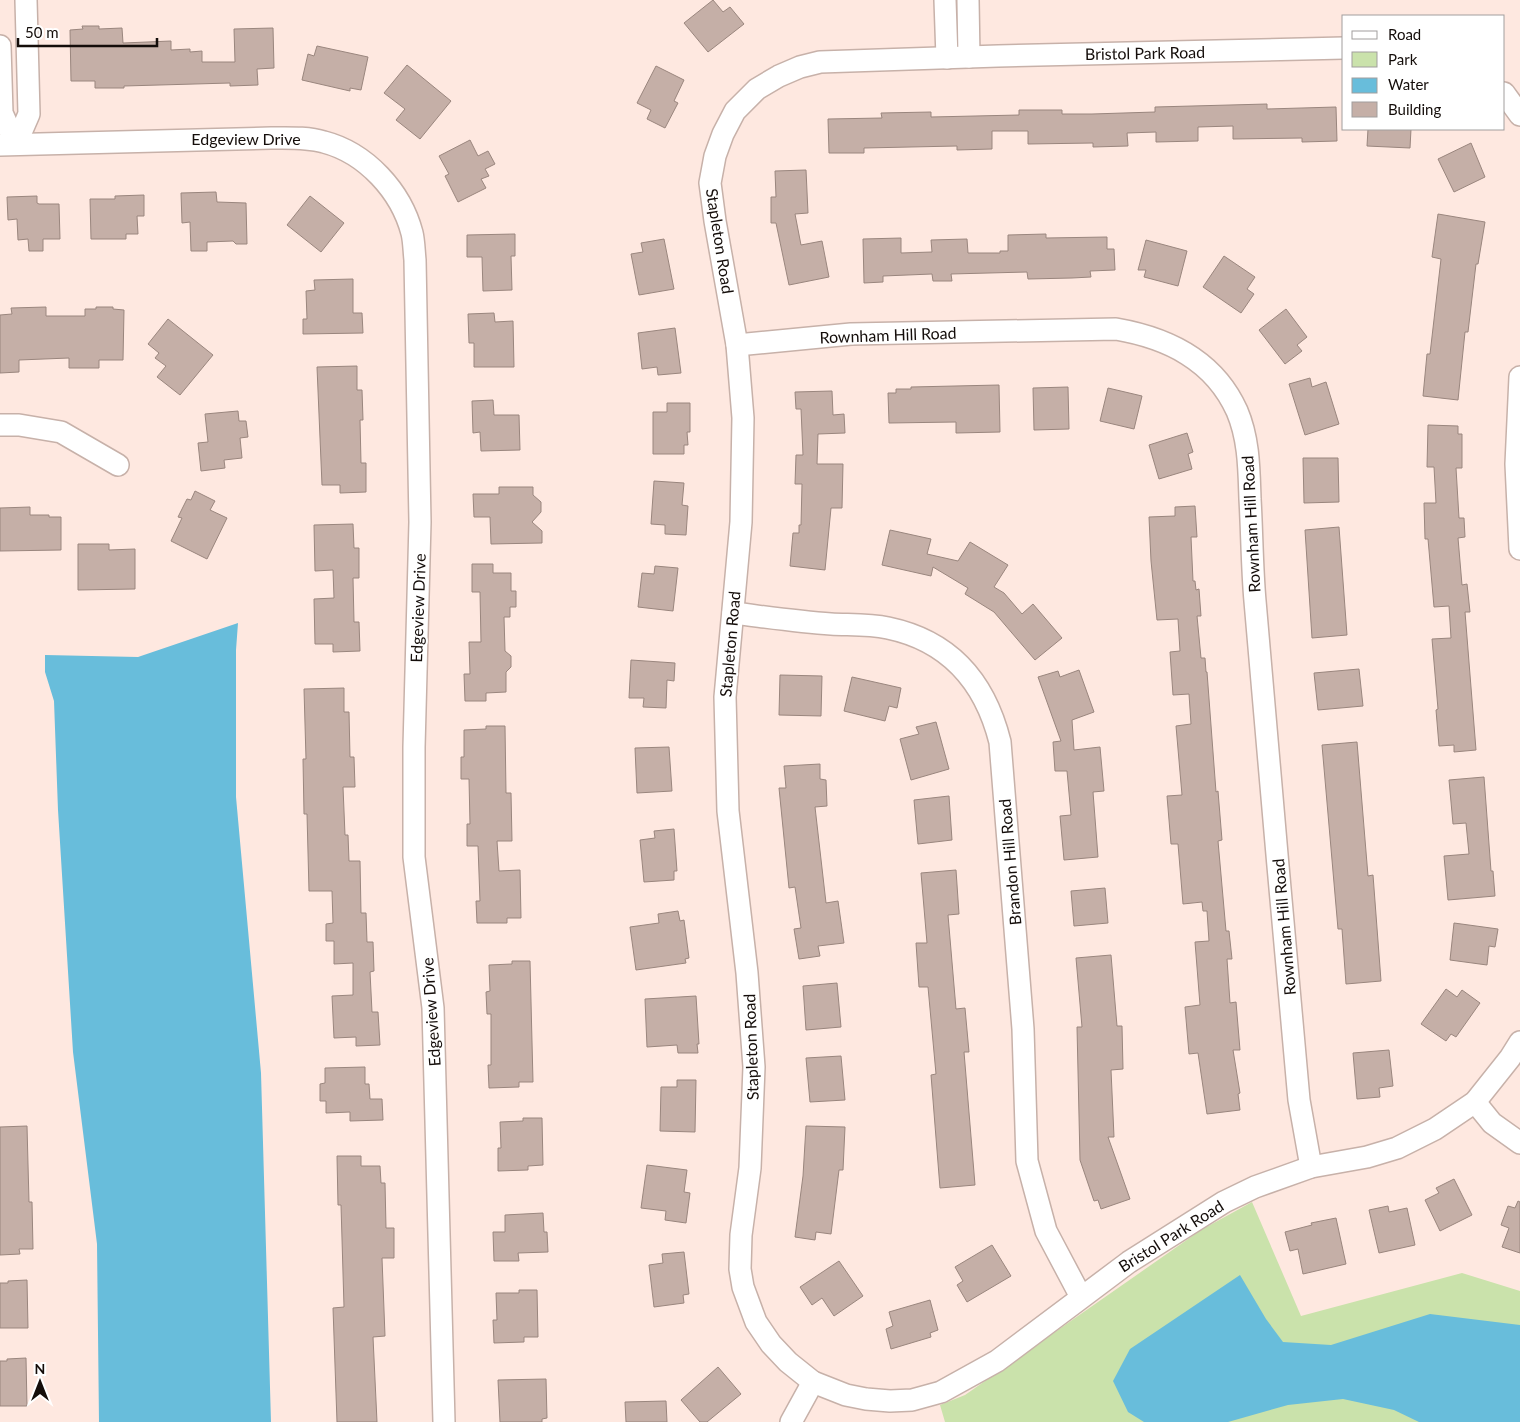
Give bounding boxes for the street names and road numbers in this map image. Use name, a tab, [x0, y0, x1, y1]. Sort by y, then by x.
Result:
street label: Bristol Park Road	[1085, 42, 1205, 63]
street label: Edgeview Drive	[191, 129, 301, 148]
street label: Stapleton Road	[703, 187, 738, 295]
street label: Rownham Hill Road	[819, 323, 957, 346]
street label: Rownham Hill Road	[1237, 455, 1264, 593]
street label: Edgeview Drive	[406, 553, 429, 663]
street label: Stapleton Road	[715, 590, 744, 698]
street label: Brandon Hill Road	[995, 798, 1024, 926]
street label: Rownham Hill Road	[1268, 858, 1299, 996]
street label: Edgeview Drive	[417, 957, 444, 1067]
street label: Stapleton Road	[739, 993, 762, 1101]
street label: Bristol Park Road	[1115, 1196, 1227, 1275]

